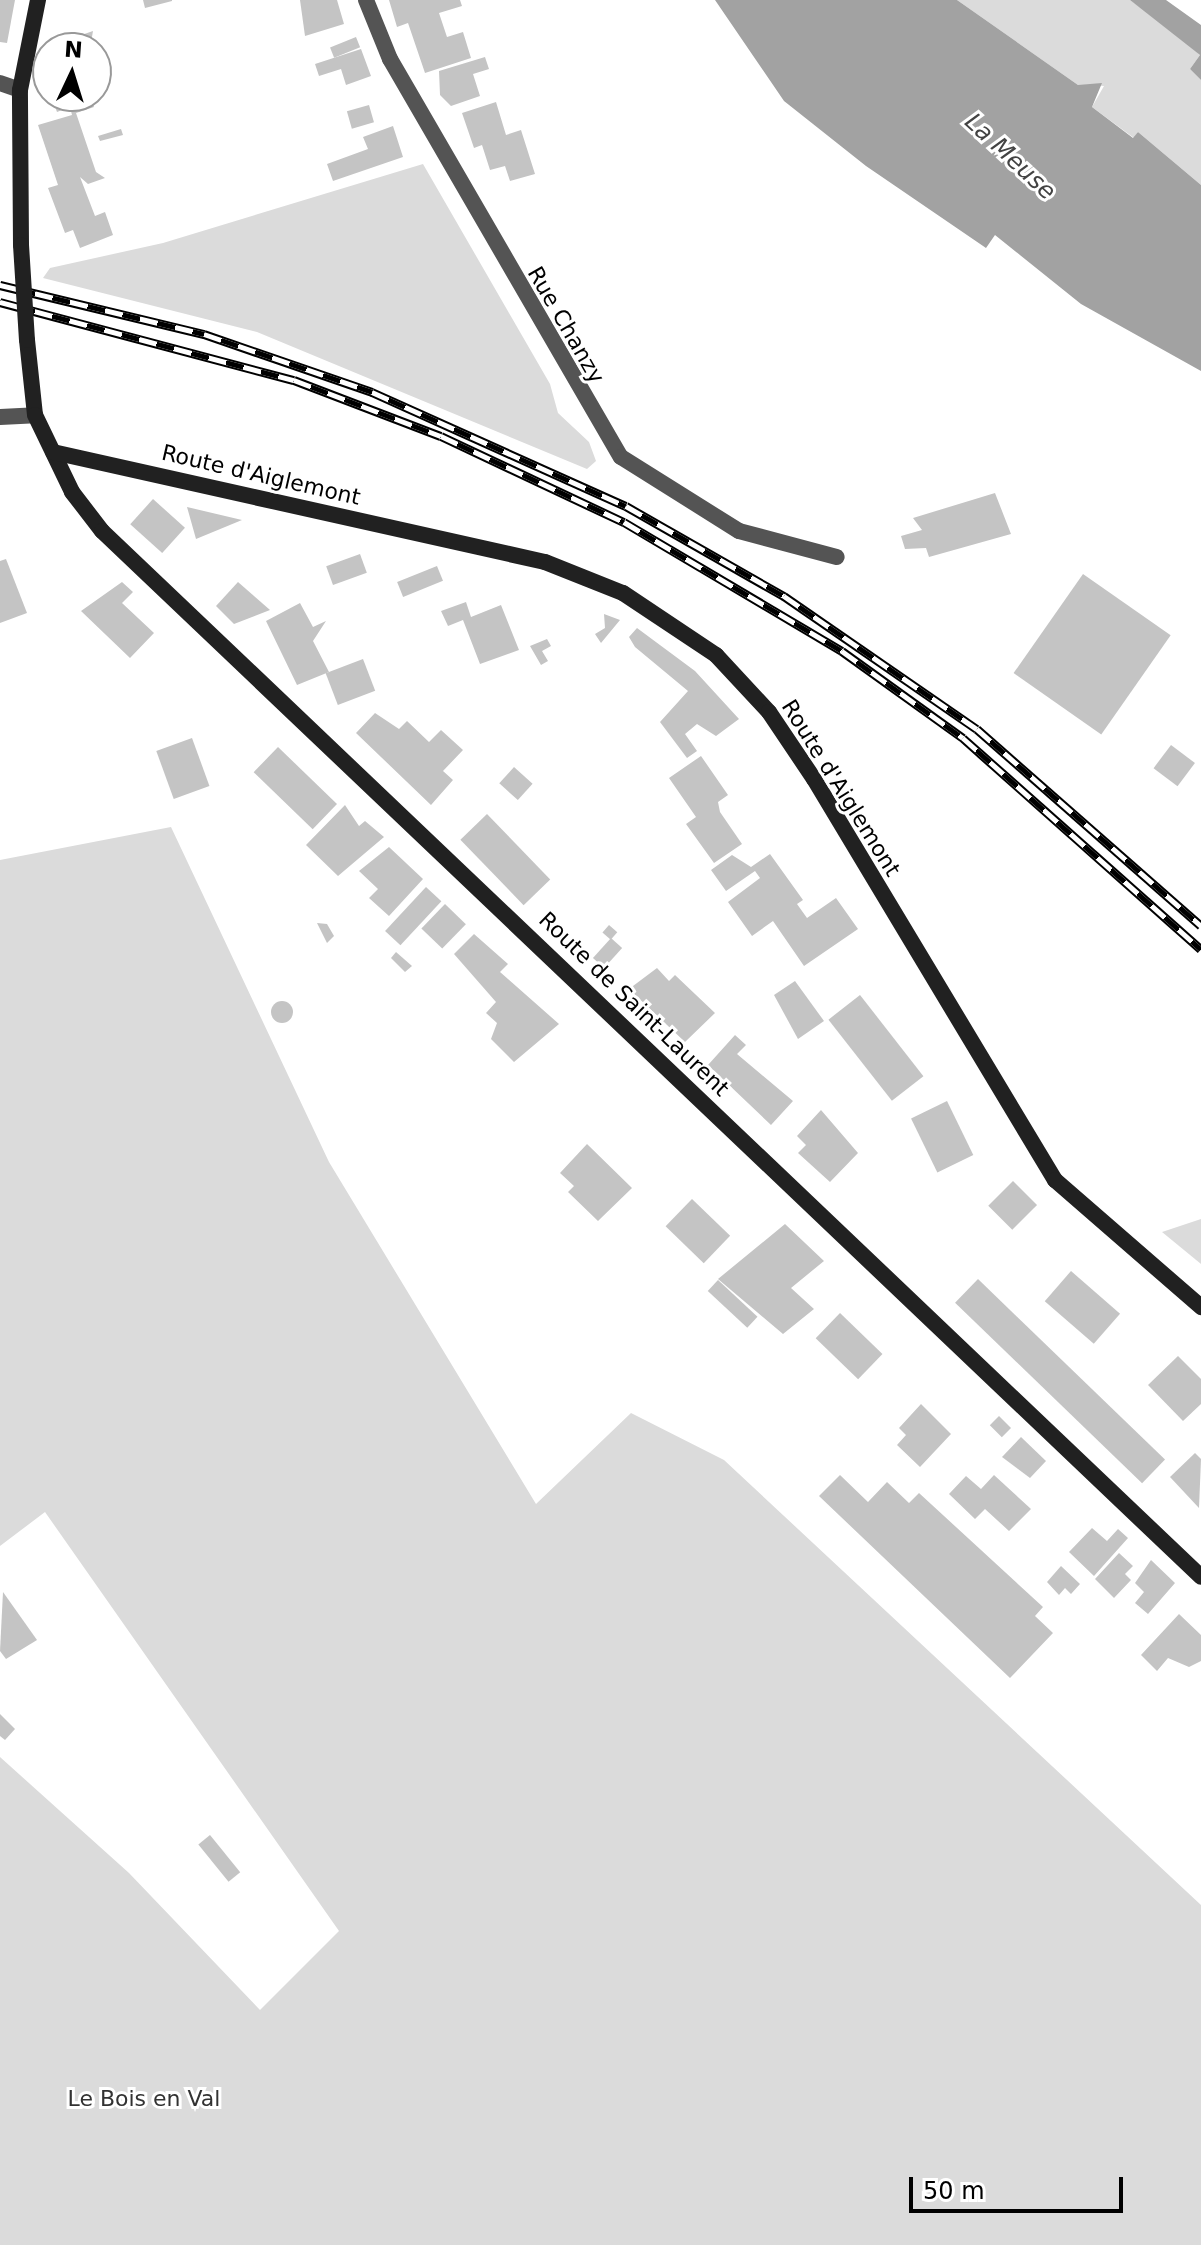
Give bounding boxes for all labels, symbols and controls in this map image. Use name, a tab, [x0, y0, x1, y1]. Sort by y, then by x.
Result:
north arrow	[32, 32, 112, 112]
text: N	[64, 36, 84, 63]
water label: La Meuse	[959, 108, 1061, 206]
street label: Rue Chanzy	[522, 262, 610, 388]
street label: Route d'Aiglemont	[159, 439, 363, 511]
street label: Route d'Aiglemont	[776, 695, 906, 881]
street label: Route de Saint-Laurent	[534, 906, 734, 1102]
park label: Le Bois en Val	[68, 2086, 220, 2112]
scale bar	[913, 2161, 1127, 2211]
text: 50 m	[923, 2177, 985, 2205]

